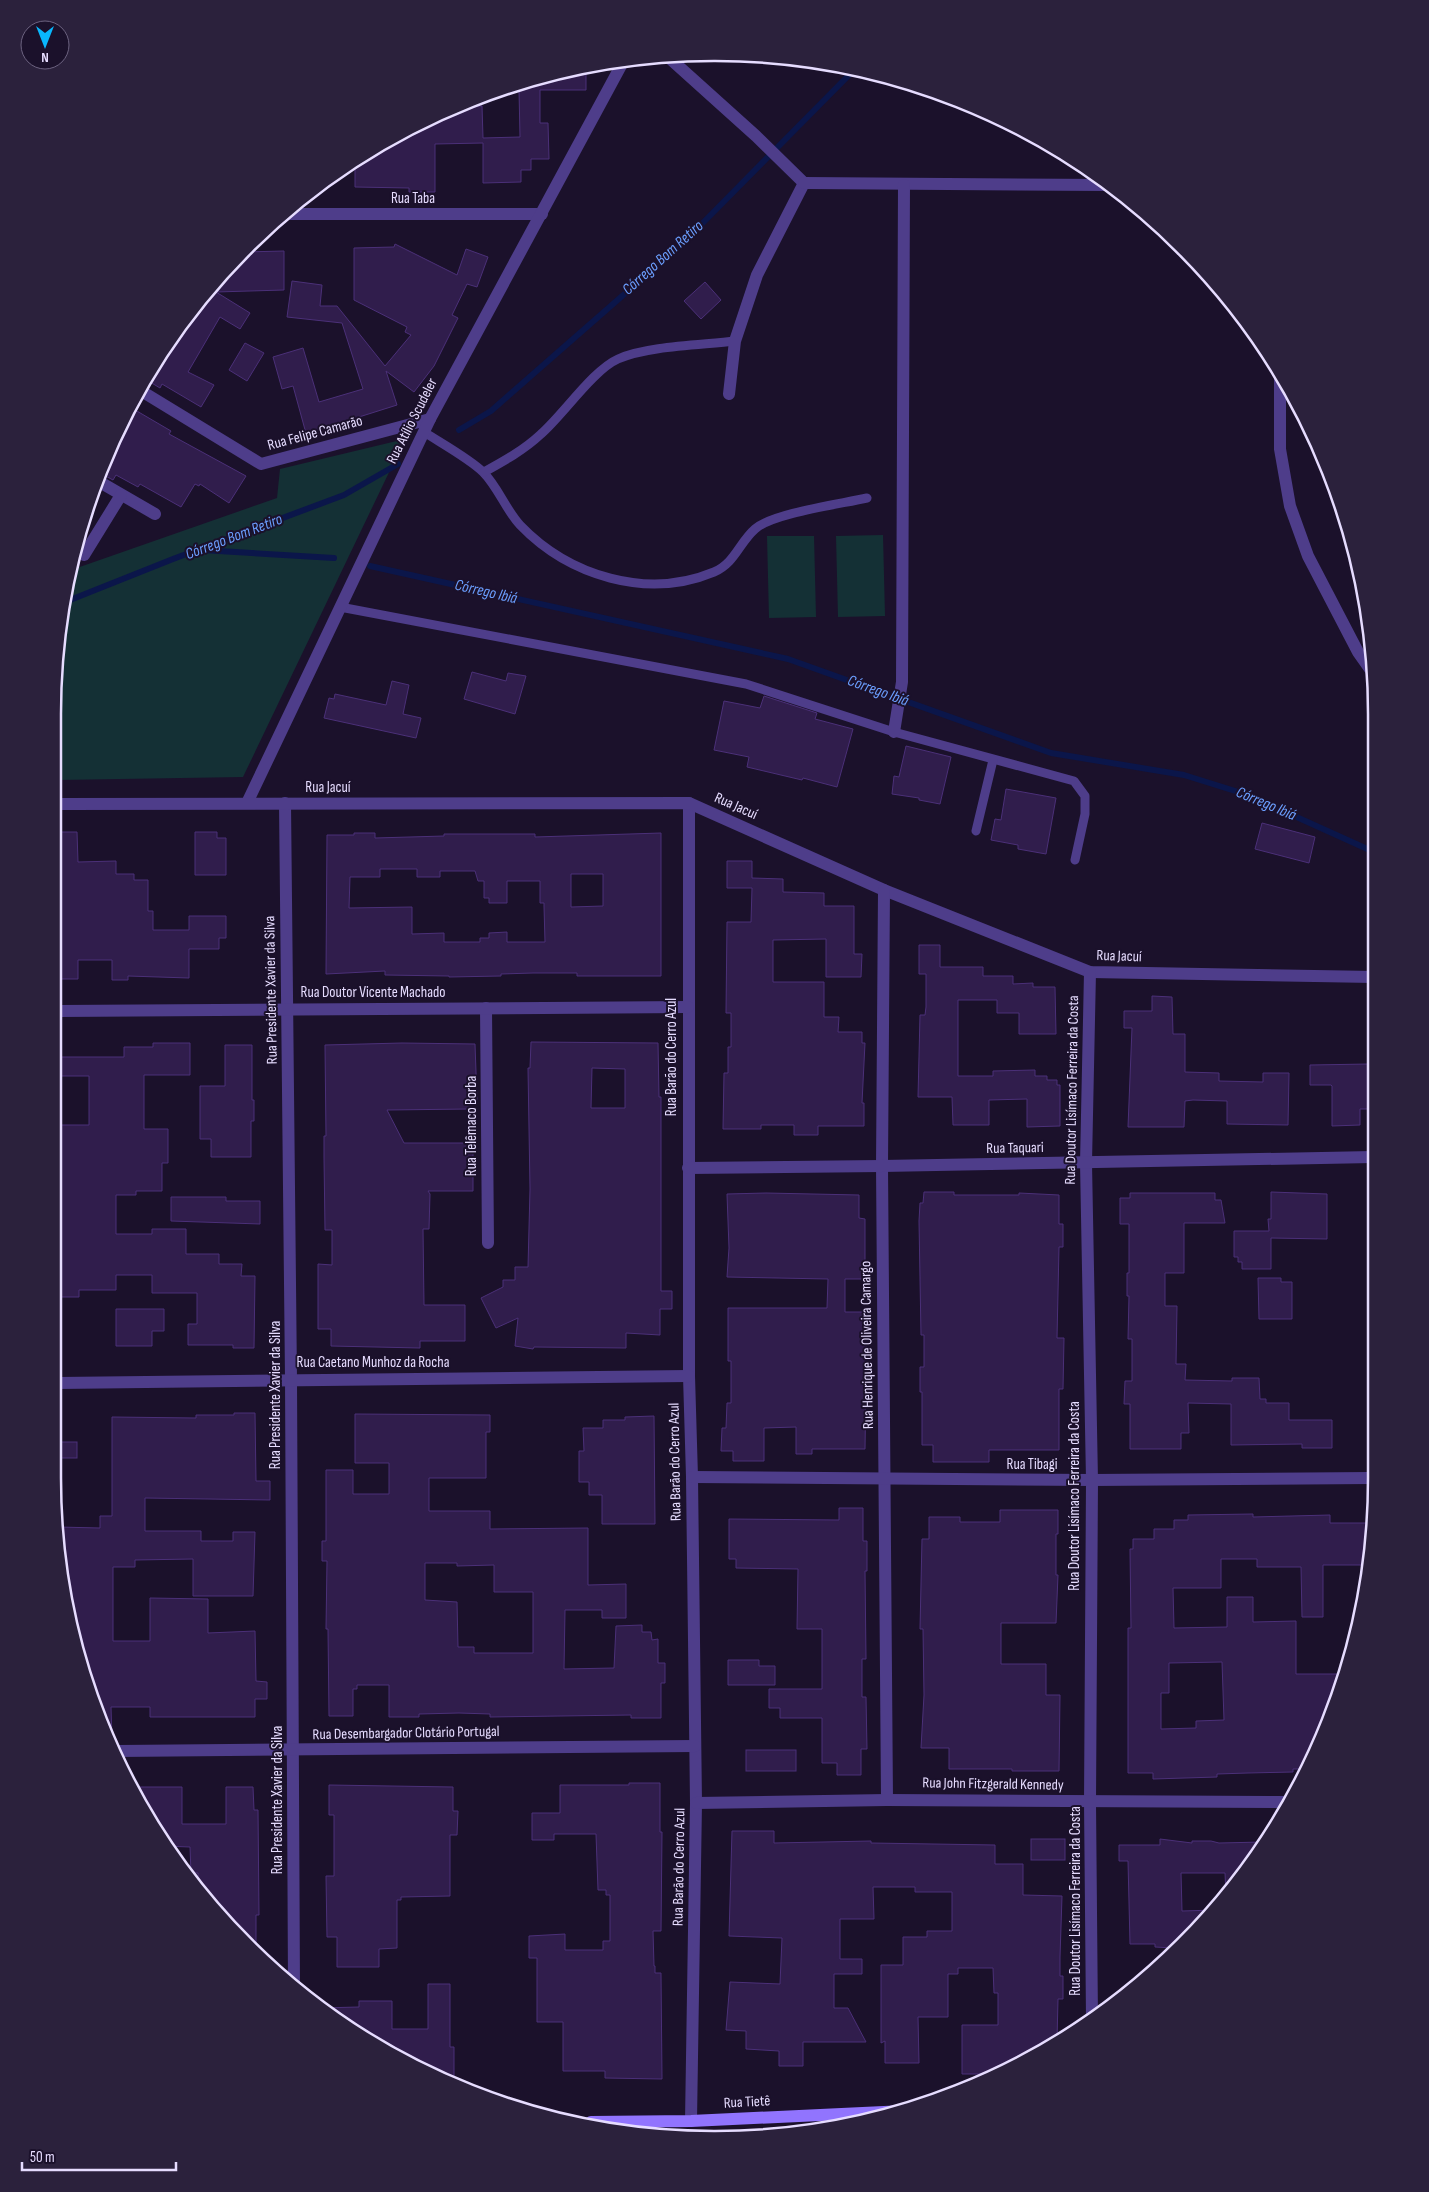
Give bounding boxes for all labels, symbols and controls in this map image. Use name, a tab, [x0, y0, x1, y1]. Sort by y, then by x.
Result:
north arrow	[20, 20, 70, 70]
text: N	[41, 49, 49, 66]
street label: Rua Taba	[391, 189, 435, 208]
water label: Córrego Bom Retiro	[619, 216, 708, 299]
street label: Rua Atílio Scudeler	[382, 374, 442, 467]
street label: Rua Felipe Camarão	[265, 411, 365, 455]
water label: Córrego Bom Retiro	[183, 510, 286, 564]
water label: Córrego Ibiá	[453, 576, 520, 609]
water label: Córrego Ibiá	[845, 671, 912, 711]
street label: Rua Jacuí	[305, 778, 351, 797]
water label: Córrego Ibiá	[1233, 783, 1299, 825]
street label: Rua Jacuí	[711, 788, 761, 824]
street label: Rua Presidente Xavier da Silva	[260, 915, 282, 1064]
street label: Rua Jacuí	[1096, 946, 1142, 966]
street label: Rua Doutor Vicente Machado	[301, 983, 445, 1002]
street label: Rua Doutor Lisímaco Ferreira da Costa	[1061, 995, 1083, 1185]
street label: Rua Barão do Cerro Azul	[662, 998, 681, 1116]
street label: Rua Telêmaco Borba	[462, 1076, 481, 1176]
street label: Rua Taquari	[986, 1138, 1044, 1158]
street label: Rua Henrique de Oliveira Camargo	[856, 1261, 878, 1429]
street label: Rua Presidente Xavier da Silva	[266, 1320, 285, 1469]
street label: Rua Caetano Munhoz da Rocha	[297, 1353, 450, 1372]
street label: Rua Doutor Lisímaco Ferreira da Costa	[1065, 1401, 1084, 1591]
street label: Rua Barão do Cerro Azul	[664, 1403, 686, 1521]
street label: Rua Tibagi	[1006, 1455, 1058, 1474]
street label: Rua Desembargador Clotário Portugal	[312, 1722, 500, 1744]
street label: Rua Presidente Xavier da Silva	[268, 1725, 287, 1874]
street label: Rua John Fitzgerald Kennedy	[922, 1773, 1064, 1795]
street label: Rua Doutor Lisímaco Ferreira da Costa	[1066, 1806, 1085, 1996]
street label: Rua Barão do Cerro Azul	[668, 1808, 690, 1926]
street label: Rua Tietê	[723, 2091, 771, 2113]
scale bar	[22, 2140, 176, 2172]
text: 50 m	[30, 2148, 55, 2167]

